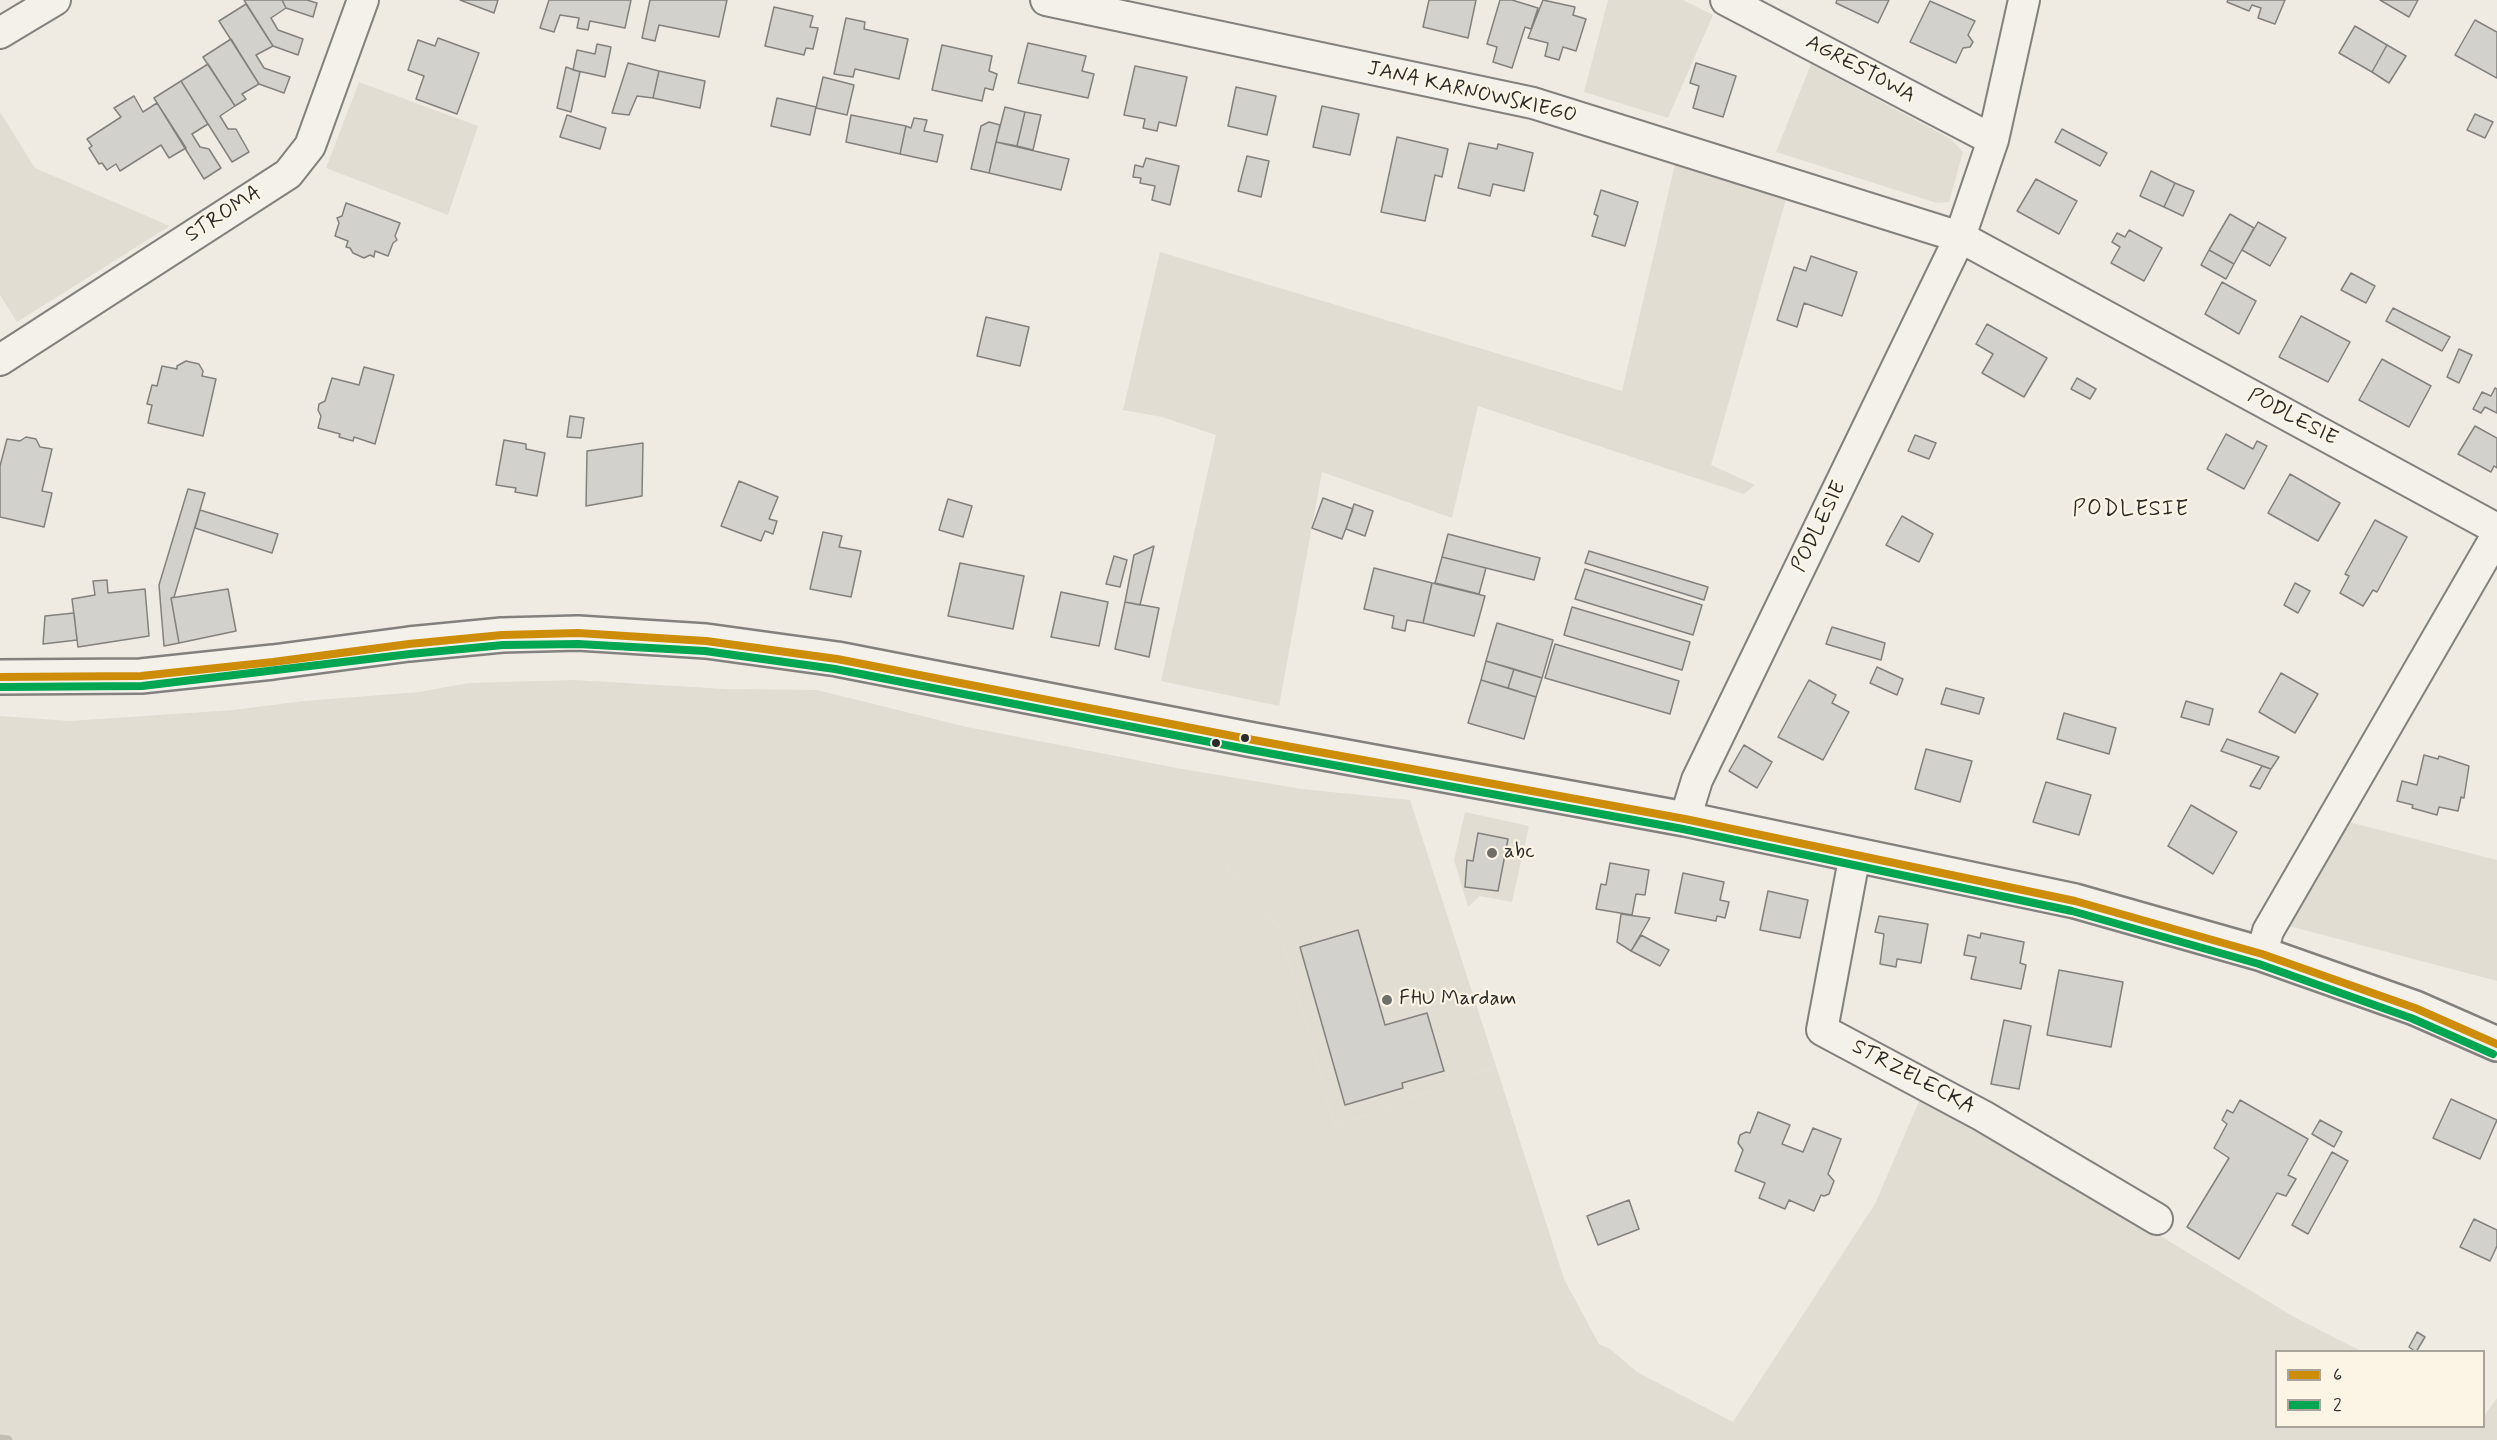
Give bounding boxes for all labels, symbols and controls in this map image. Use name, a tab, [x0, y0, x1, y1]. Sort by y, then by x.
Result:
street label: AGRESTOWA	[1801, 31, 1919, 109]
street label: JANA KARNOWSKIEGO	[1365, 57, 1579, 129]
street label: STROMA	[181, 181, 267, 249]
street label: PODLESIE	[2243, 384, 2341, 452]
street label: PODLESIE	[1787, 477, 1853, 577]
district label: PODLESIE	[2074, 497, 2188, 523]
unlabelled marker	[1239, 732, 1251, 744]
unlabelled marker	[1210, 737, 1222, 749]
place label: abc	[1504, 840, 1535, 866]
marker: abc	[1485, 846, 1499, 860]
place label: FHU Mardam	[1399, 987, 1516, 1013]
marker: FHU Mardam	[1380, 993, 1394, 1007]
street label: STRZELECKA	[1847, 1035, 1979, 1121]
legend	[2275, 1350, 2485, 1428]
text: 6	[2333, 1363, 2342, 1387]
text: 2	[2333, 1393, 2342, 1417]

